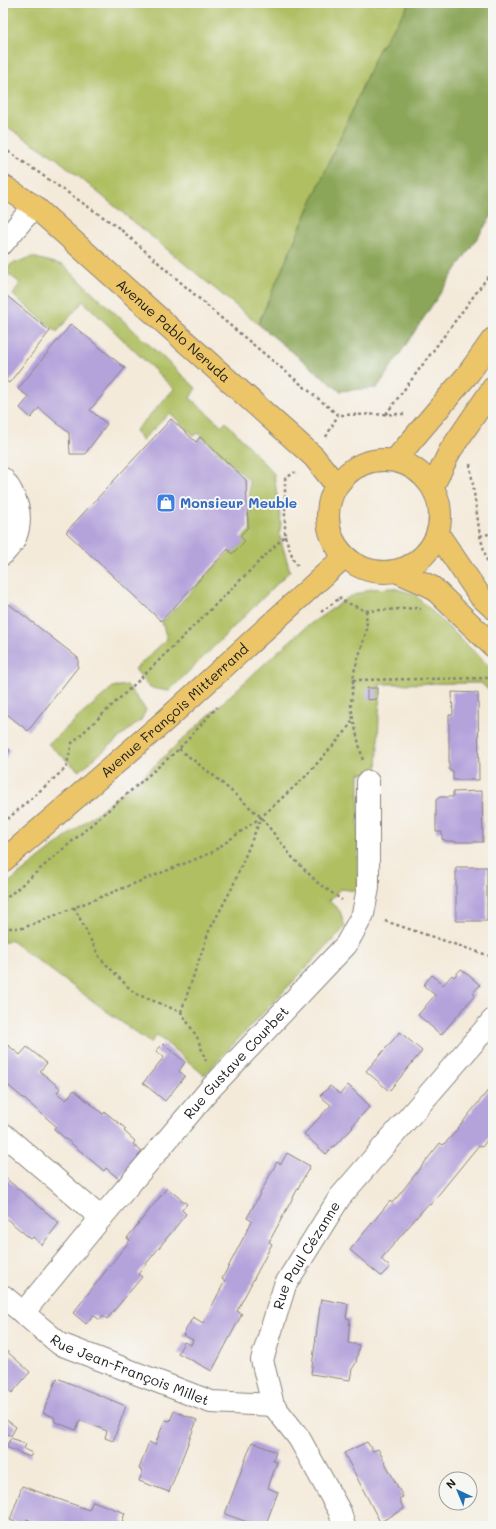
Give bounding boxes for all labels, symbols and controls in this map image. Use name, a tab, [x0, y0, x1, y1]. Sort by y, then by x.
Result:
street label: Avenue Pablo Neruda	[113, 274, 235, 387]
shop icon: Monsieur Meuble	[155, 492, 177, 514]
place label: Monsieur Meuble	[180, 493, 297, 512]
street label: Avenue François Mitterrand	[96, 639, 252, 782]
street label: Rue Gustave Courbet	[179, 1002, 293, 1123]
street label: Rue Paul Cézanne	[268, 1197, 344, 1312]
street label: Rue Jean-François Millet	[46, 1330, 212, 1409]
north arrow	[438, 1471, 478, 1511]
text: N	[442, 1475, 459, 1492]

